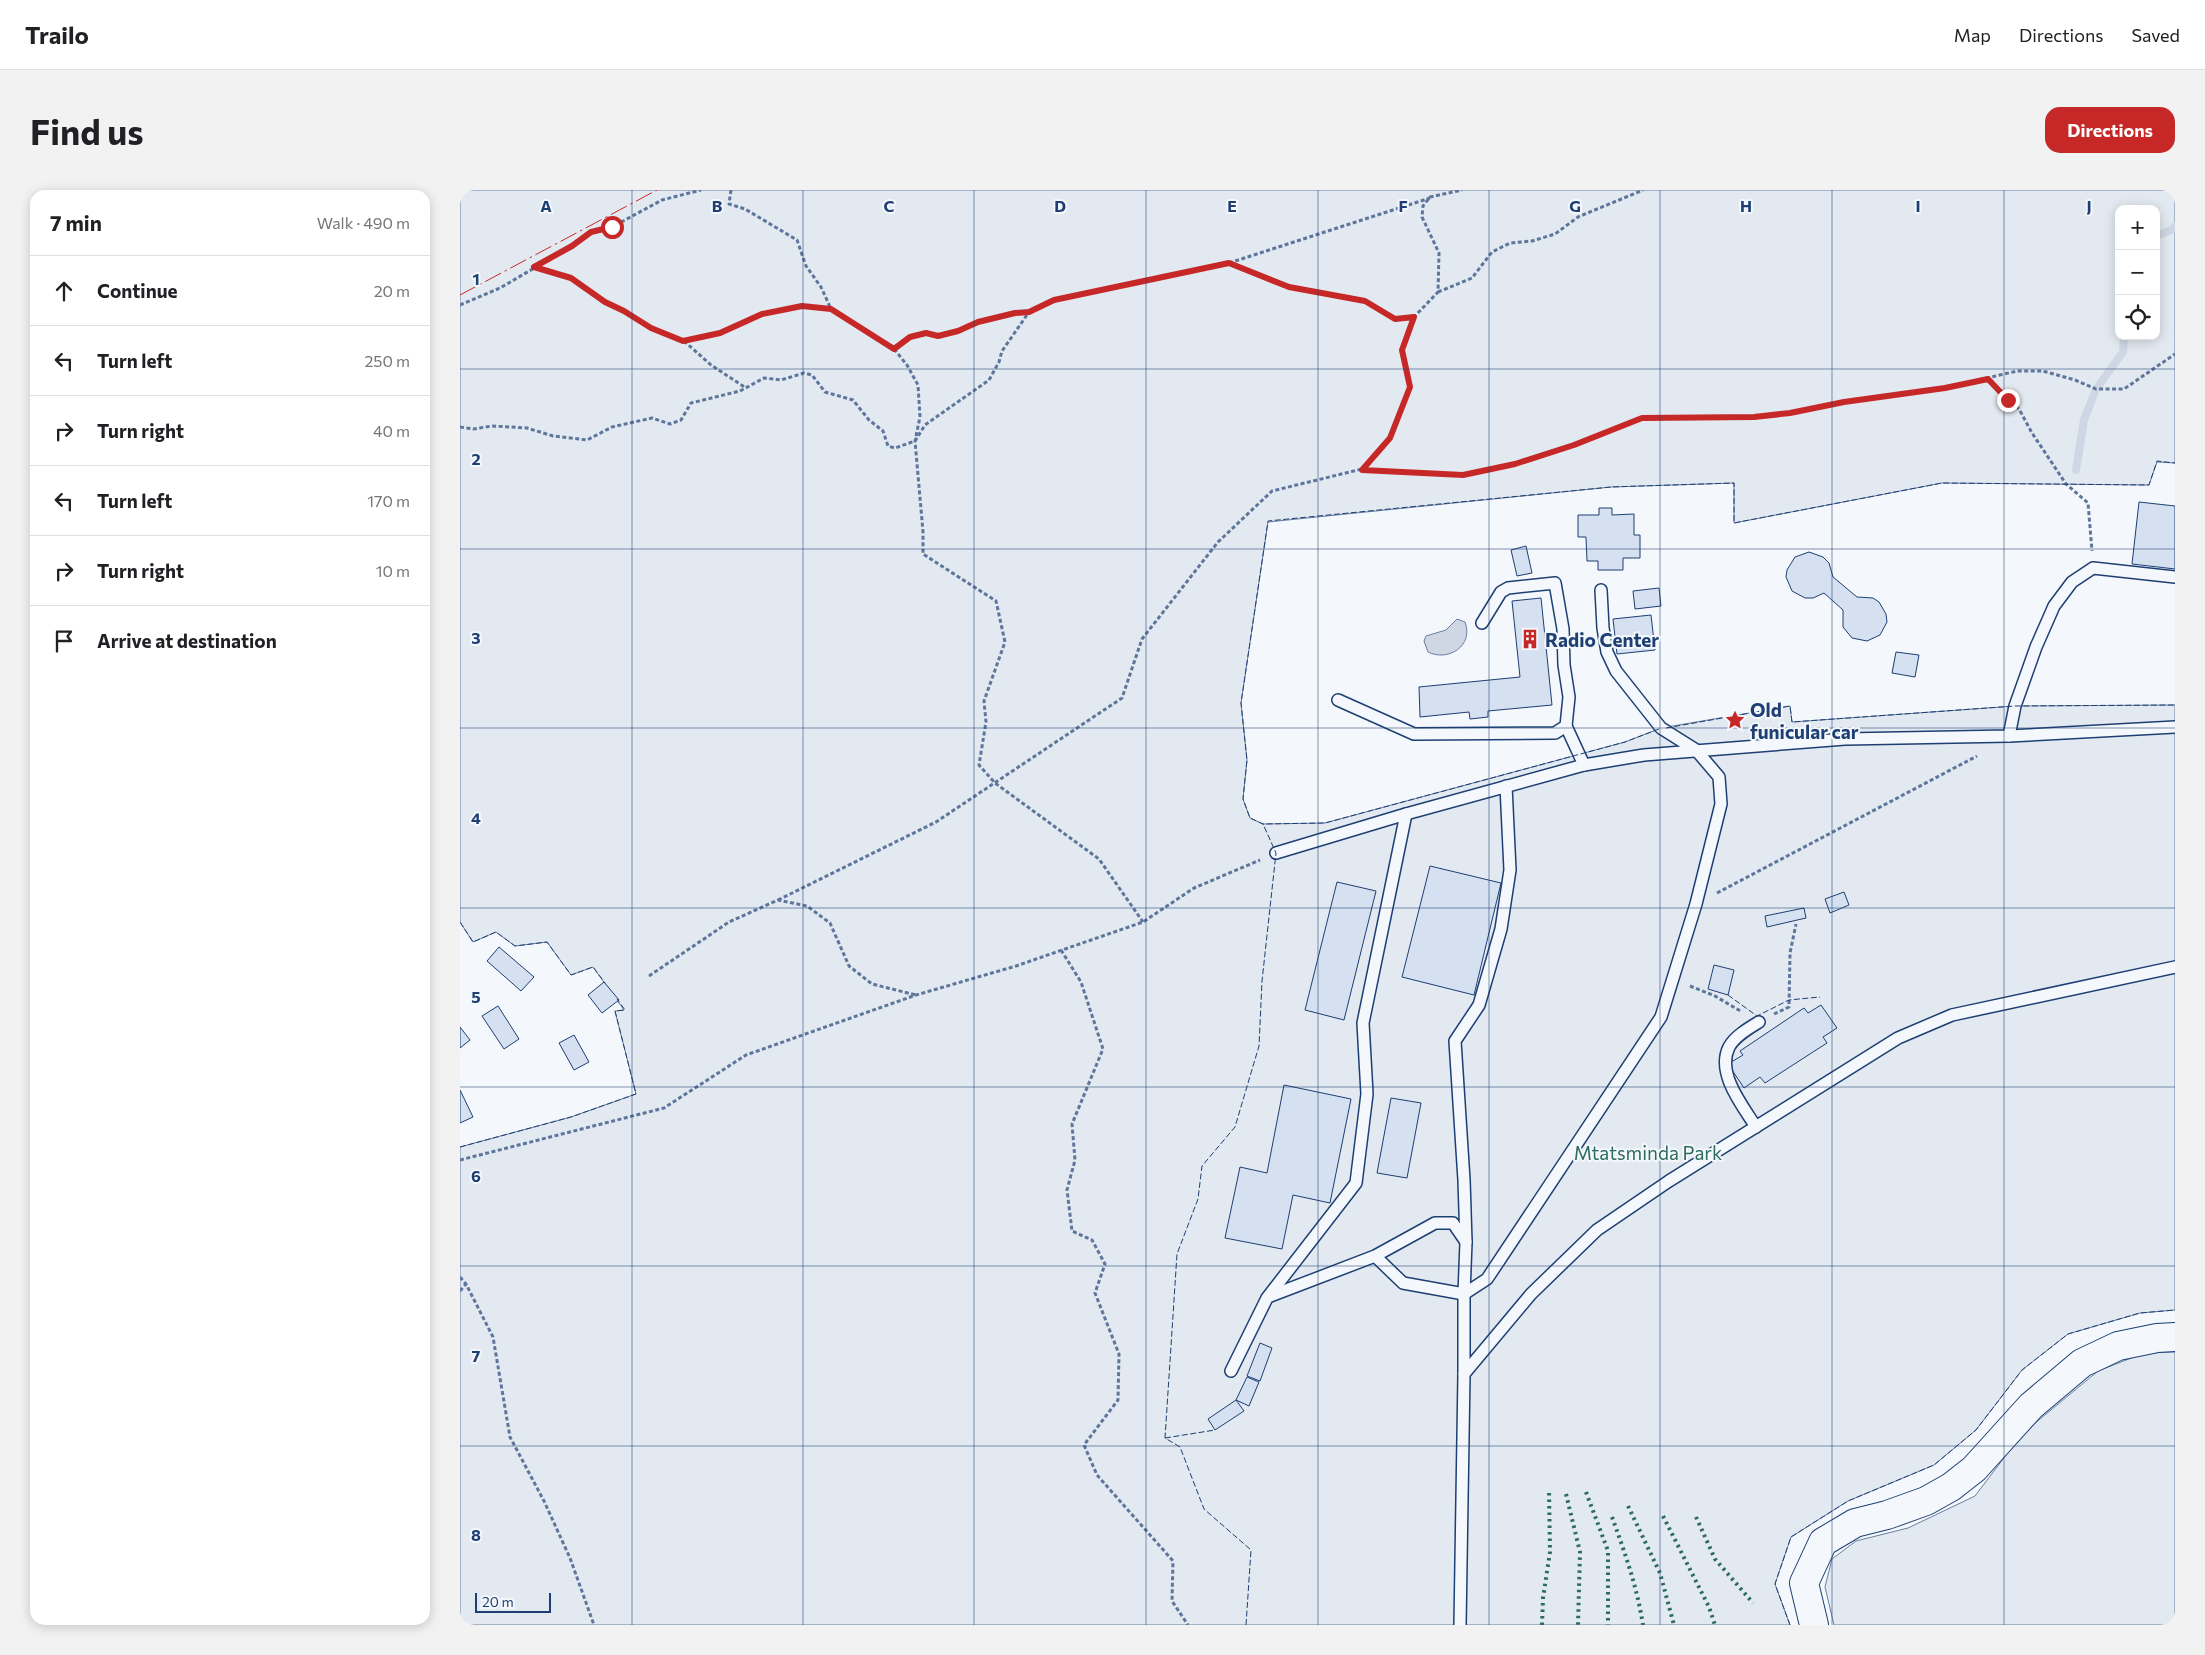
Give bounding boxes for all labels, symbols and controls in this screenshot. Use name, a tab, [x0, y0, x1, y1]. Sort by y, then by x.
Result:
text: Trailo	[25, 20, 89, 49]
text: Map	[1954, 24, 1991, 46]
text: Directions	[2019, 24, 2103, 46]
text: Saved	[2131, 24, 2180, 46]
button: Directions	[2045, 107, 2175, 153]
text: Find us	[30, 109, 144, 152]
text: A	[540, 196, 552, 215]
text: B	[712, 196, 723, 215]
text: C	[884, 196, 895, 215]
text: D	[1054, 196, 1066, 215]
text: E	[1227, 196, 1237, 215]
text: F	[1398, 196, 1408, 215]
text: G	[1569, 196, 1581, 215]
text: H	[1740, 196, 1752, 215]
text: I	[1915, 196, 1921, 215]
text: J	[2086, 196, 2092, 215]
map controls	[2115, 205, 2160, 340]
button: +	[2115, 205, 2160, 250]
text: 7 min	[50, 210, 102, 235]
text: Walk · 490 m	[317, 213, 410, 232]
route start	[601, 216, 624, 239]
button: −	[2115, 250, 2160, 295]
text: 1	[472, 269, 480, 288]
icon: ahead	[50, 277, 78, 305]
text: Continue	[97, 279, 177, 302]
text: 20 m	[374, 281, 410, 300]
button: locate	[2115, 295, 2160, 340]
icon: left	[50, 347, 78, 375]
text: Turn left	[97, 349, 172, 372]
text: 250 m	[364, 351, 410, 370]
route end	[1997, 389, 2020, 412]
icon: right	[50, 417, 78, 445]
text: Turn right	[97, 419, 184, 442]
text: 40 m	[373, 421, 410, 440]
text: 2	[471, 449, 481, 468]
icon: left	[50, 487, 78, 515]
text: Turn left	[97, 489, 172, 512]
text: 170 m	[367, 491, 410, 510]
icon: right	[50, 557, 78, 585]
text: Turn right	[97, 559, 184, 582]
text: 10 m	[376, 561, 410, 580]
icon: arrive	[50, 627, 78, 655]
text: 3	[471, 628, 481, 647]
building icon: Radio Center	[1519, 628, 1541, 650]
place label: Radio Center	[1545, 628, 1659, 651]
text: Arrive at destination	[97, 629, 277, 652]
place label: Old funicular car	[1750, 698, 1859, 743]
place icon: Old funicular car	[1724, 709, 1746, 731]
text: 4	[471, 808, 481, 827]
text: 5	[471, 987, 481, 1006]
park label: Mtatsminda Park	[1574, 1141, 1722, 1164]
text: 6	[471, 1166, 481, 1185]
text: 7	[472, 1346, 481, 1365]
text: 8	[471, 1525, 481, 1544]
scale bar	[475, 1590, 551, 1613]
text: 20 m	[482, 1593, 514, 1610]

